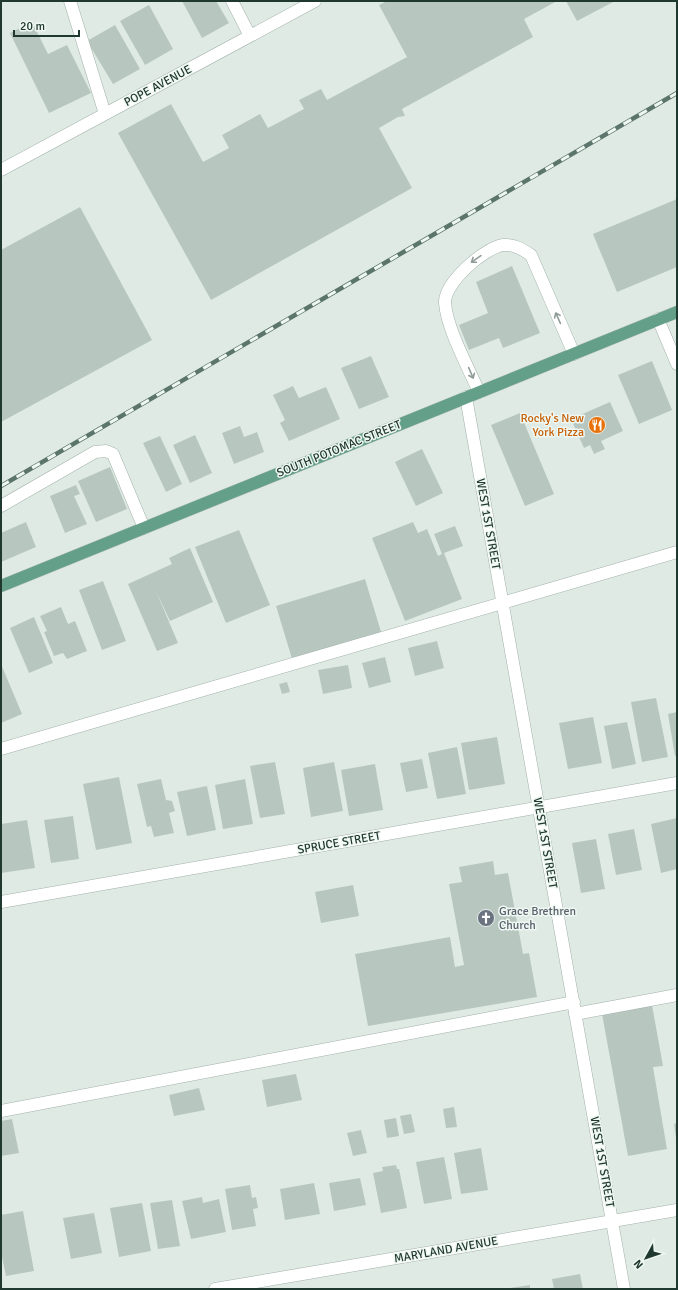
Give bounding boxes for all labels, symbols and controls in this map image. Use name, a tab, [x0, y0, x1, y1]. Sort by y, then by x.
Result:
scale bar	[14, 12, 79, 38]
text: 20 m	[20, 19, 45, 34]
street label: POPE AVENUE	[122, 62, 195, 110]
one-way arrow	[471, 255, 482, 263]
one-way arrow	[554, 312, 561, 324]
one-way arrow	[468, 367, 475, 379]
place label: Rocky's New York Pizza	[520, 411, 584, 440]
restaurant icon: Rocky's New York Pizza	[587, 415, 607, 435]
street label: SOUTH POTOMAC STREET	[275, 417, 403, 481]
street label: WEST 1ST STREET	[473, 477, 503, 571]
street label: WEST 1ST STREET	[530, 796, 560, 890]
street label: SPRUCE STREET	[296, 828, 382, 858]
place label: Grace Brethren Church	[499, 904, 576, 933]
church icon: Grace Brethren Church	[476, 908, 496, 928]
street label: WEST 1ST STREET	[587, 1115, 617, 1209]
street label: MARYLAND AVENUE	[393, 1233, 499, 1267]
north arrow	[626, 1238, 666, 1278]
text: N	[631, 1257, 646, 1271]

